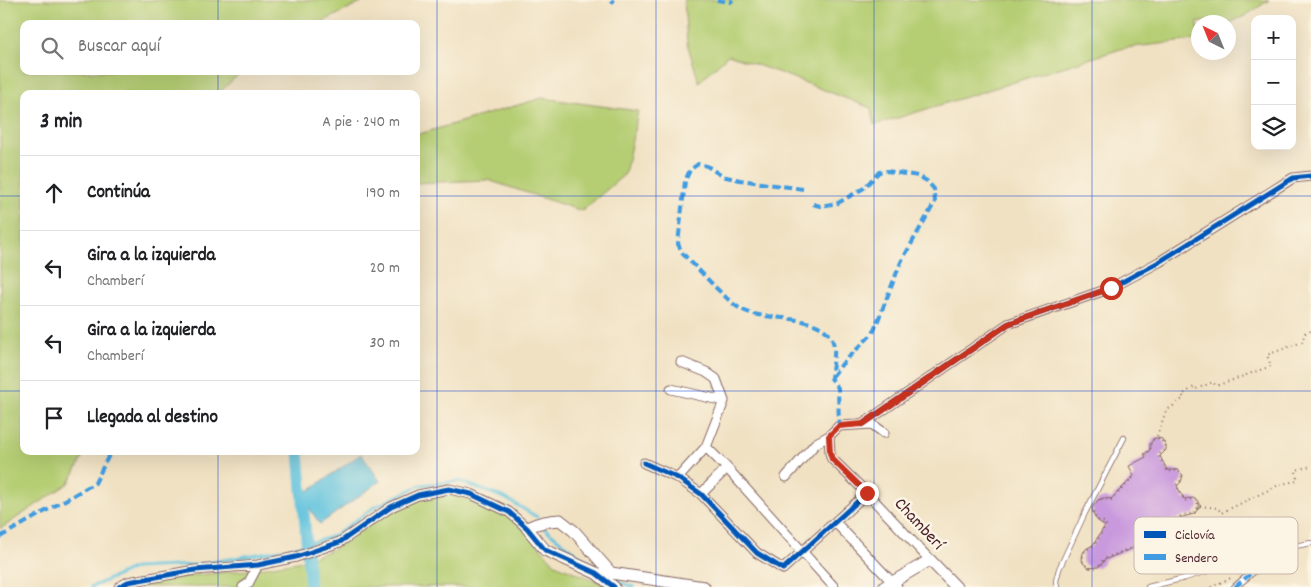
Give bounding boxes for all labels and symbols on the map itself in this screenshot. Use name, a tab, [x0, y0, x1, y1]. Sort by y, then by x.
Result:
north arrow	[1191, 15, 1236, 60]
route start	[1100, 277, 1123, 300]
route end	[856, 482, 879, 505]
street label: Chamberí	[887, 493, 950, 558]
legend	[1134, 517, 1298, 574]
text: Ciclovía	[1175, 526, 1215, 546]
text: Sendero	[1175, 549, 1218, 569]

